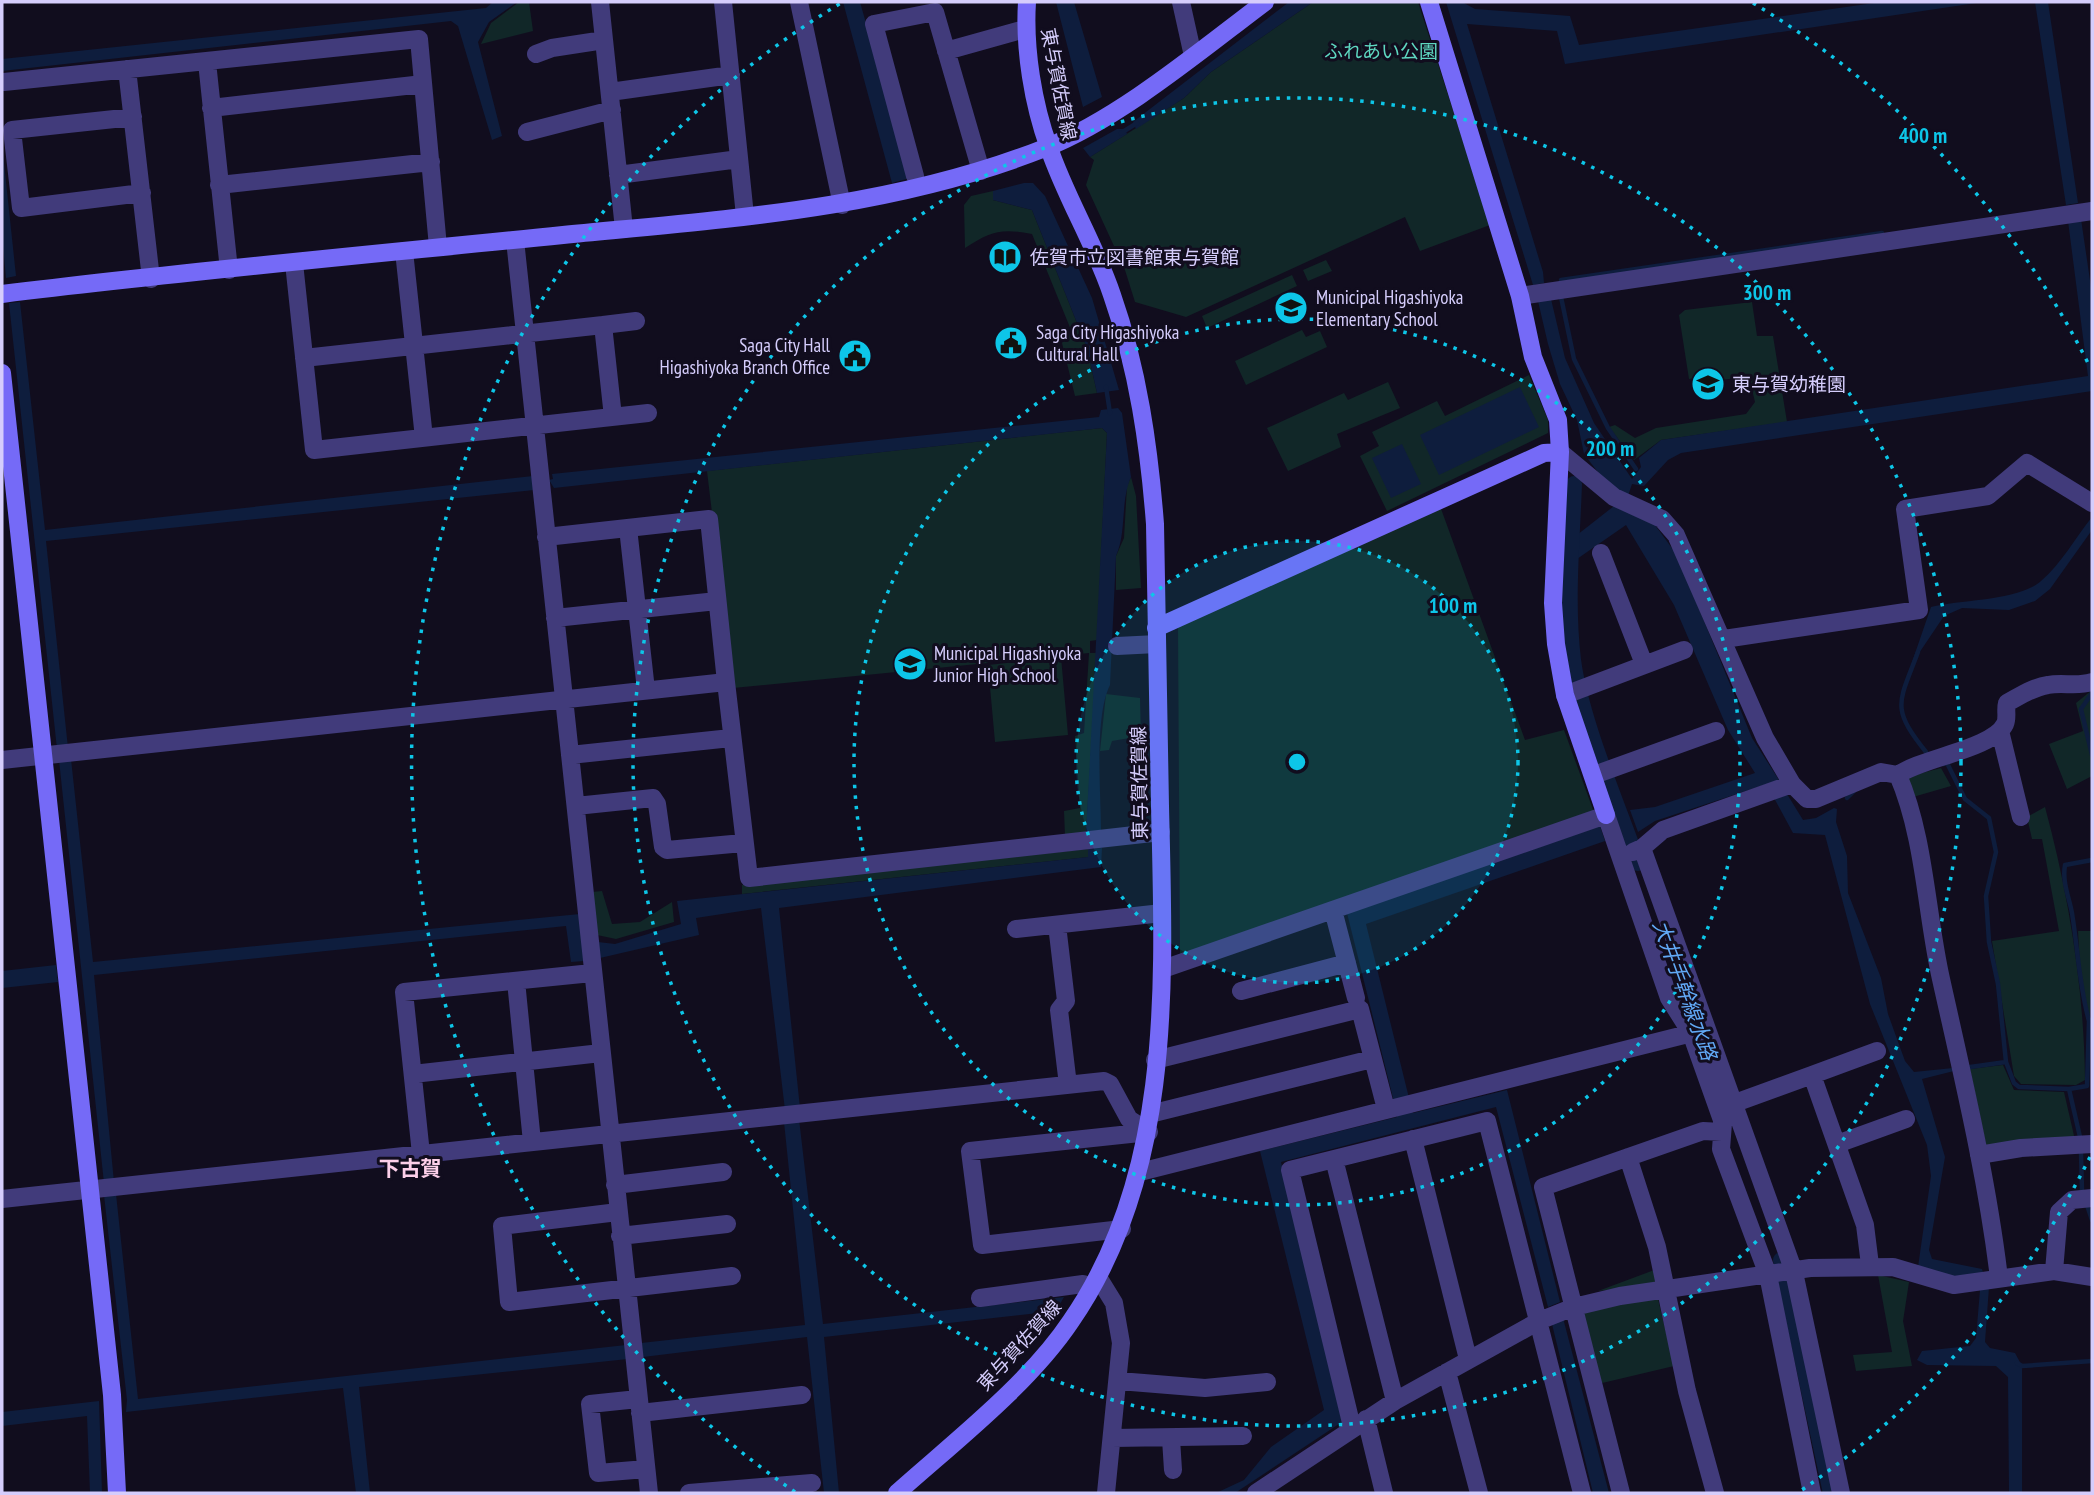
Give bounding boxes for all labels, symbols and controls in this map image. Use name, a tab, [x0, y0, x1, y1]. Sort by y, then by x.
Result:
street label: 東与賀佐賀線	[1036, 26, 1082, 142]
park label: ふれあい公園	[1324, 39, 1438, 63]
text: 400 m	[1899, 122, 1947, 149]
library icon: 佐賀市立図書館東与賀館	[986, 238, 1024, 276]
place label: 佐賀市立図書館東与賀館	[1030, 245, 1239, 269]
text: 300 m	[1743, 279, 1791, 306]
place label: Municipal Higashiyoka Elementary School	[1316, 285, 1463, 331]
school or university icon: Municipal Higashiyoka Elementary School	[1272, 289, 1310, 327]
place label: Saga City Higashiyoka Cultural Hall	[1036, 320, 1179, 366]
public building icon: Saga City Higashiyoka Cultural Hall	[992, 324, 1030, 362]
place label: Saga City Hall Higashiyoka Branch Office	[659, 333, 831, 379]
public building icon: Saga City Hall Higashiyoka Branch Office	[836, 337, 874, 375]
school or university icon: 東与賀幼稚園	[1689, 365, 1727, 403]
place label: 東与賀幼稚園	[1732, 372, 1846, 396]
text: 200 m	[1586, 435, 1634, 462]
text: 100 m	[1429, 592, 1477, 619]
place label: Municipal Higashiyoka Junior High School	[933, 641, 1081, 687]
school or university icon: Municipal Higashiyoka Junior High School	[891, 645, 929, 683]
street label: 東与賀佐賀線	[1126, 726, 1152, 840]
centre of rings	[1285, 750, 1309, 774]
water label: 大井手幹線水路	[1647, 916, 1724, 1066]
district label: 下古賀	[379, 1155, 442, 1182]
street label: 東与賀佐賀線	[972, 1295, 1066, 1395]

